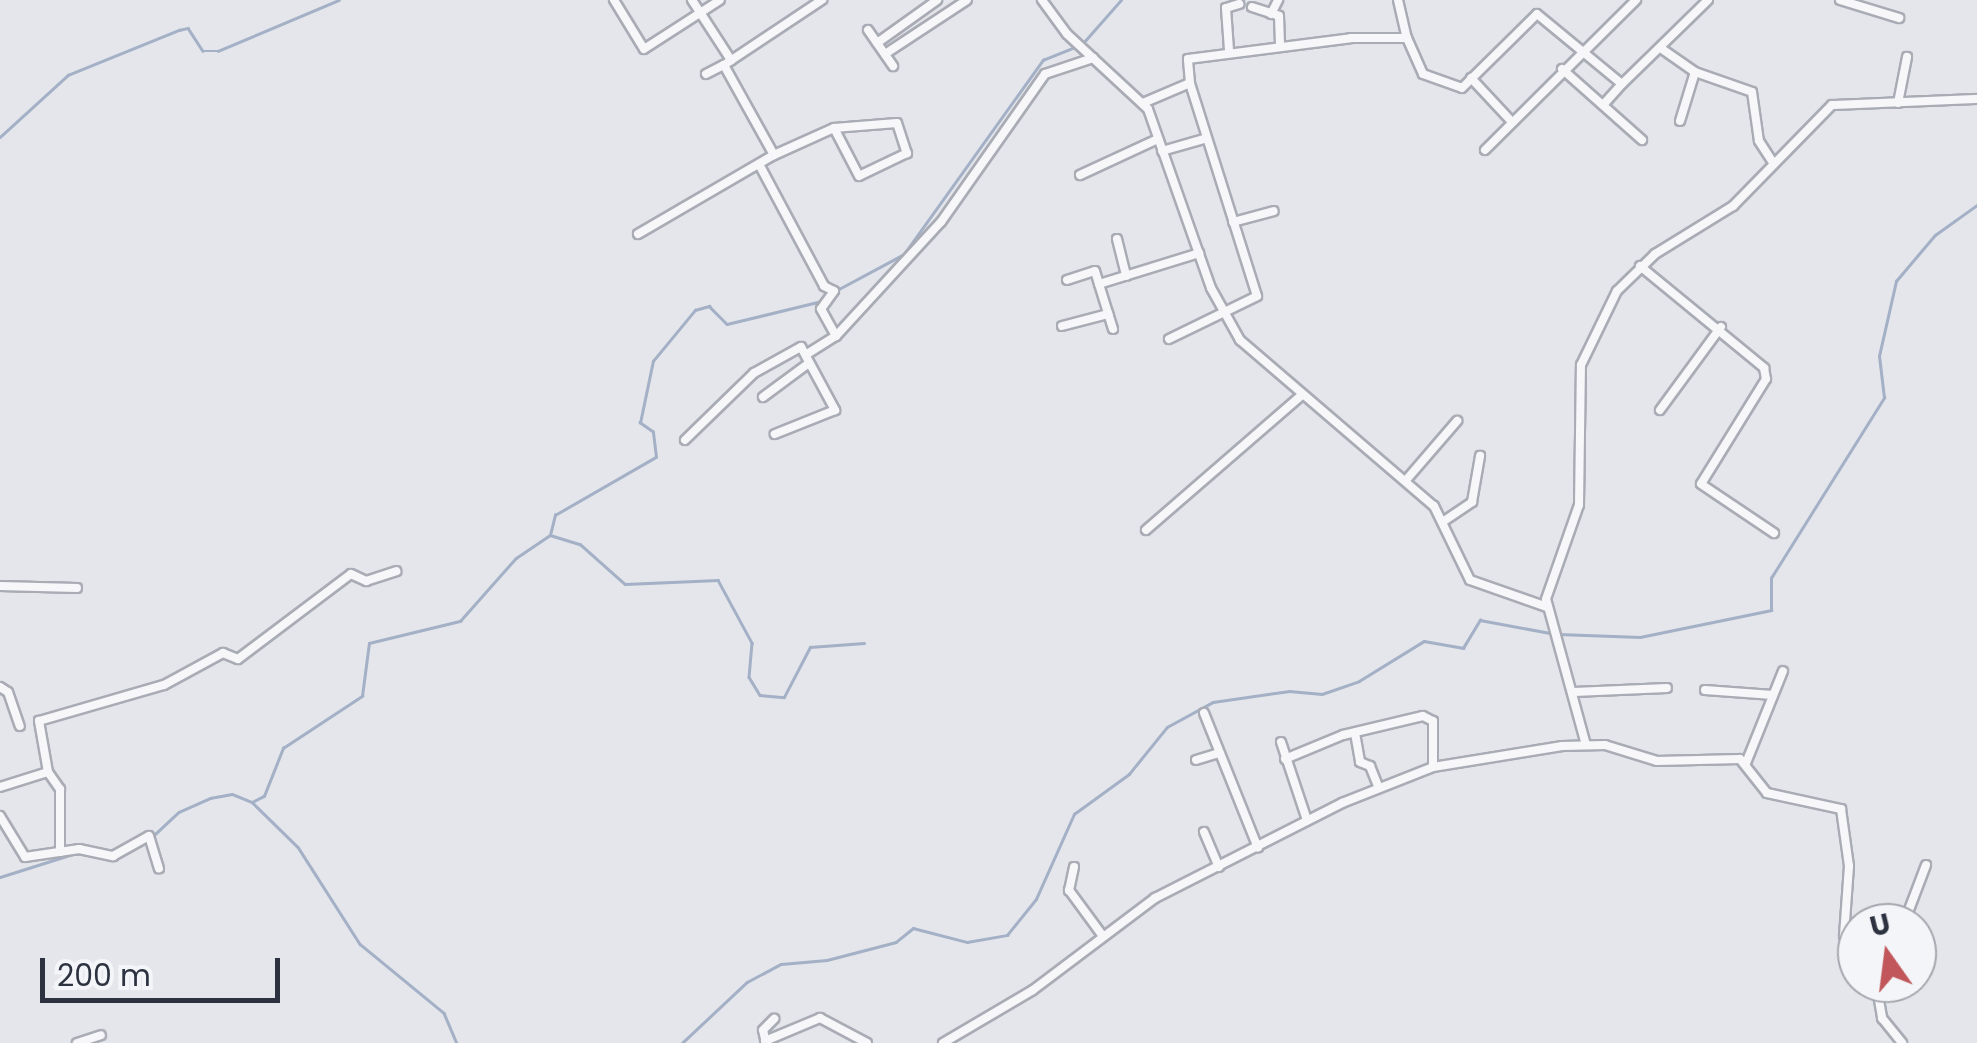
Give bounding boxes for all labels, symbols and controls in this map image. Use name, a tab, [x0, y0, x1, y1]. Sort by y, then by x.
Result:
north arrow	[1837, 903, 1937, 1003]
text: U	[1866, 904, 1894, 947]
scale bar	[45, 938, 285, 1000]
text: 200 m	[57, 954, 151, 997]

